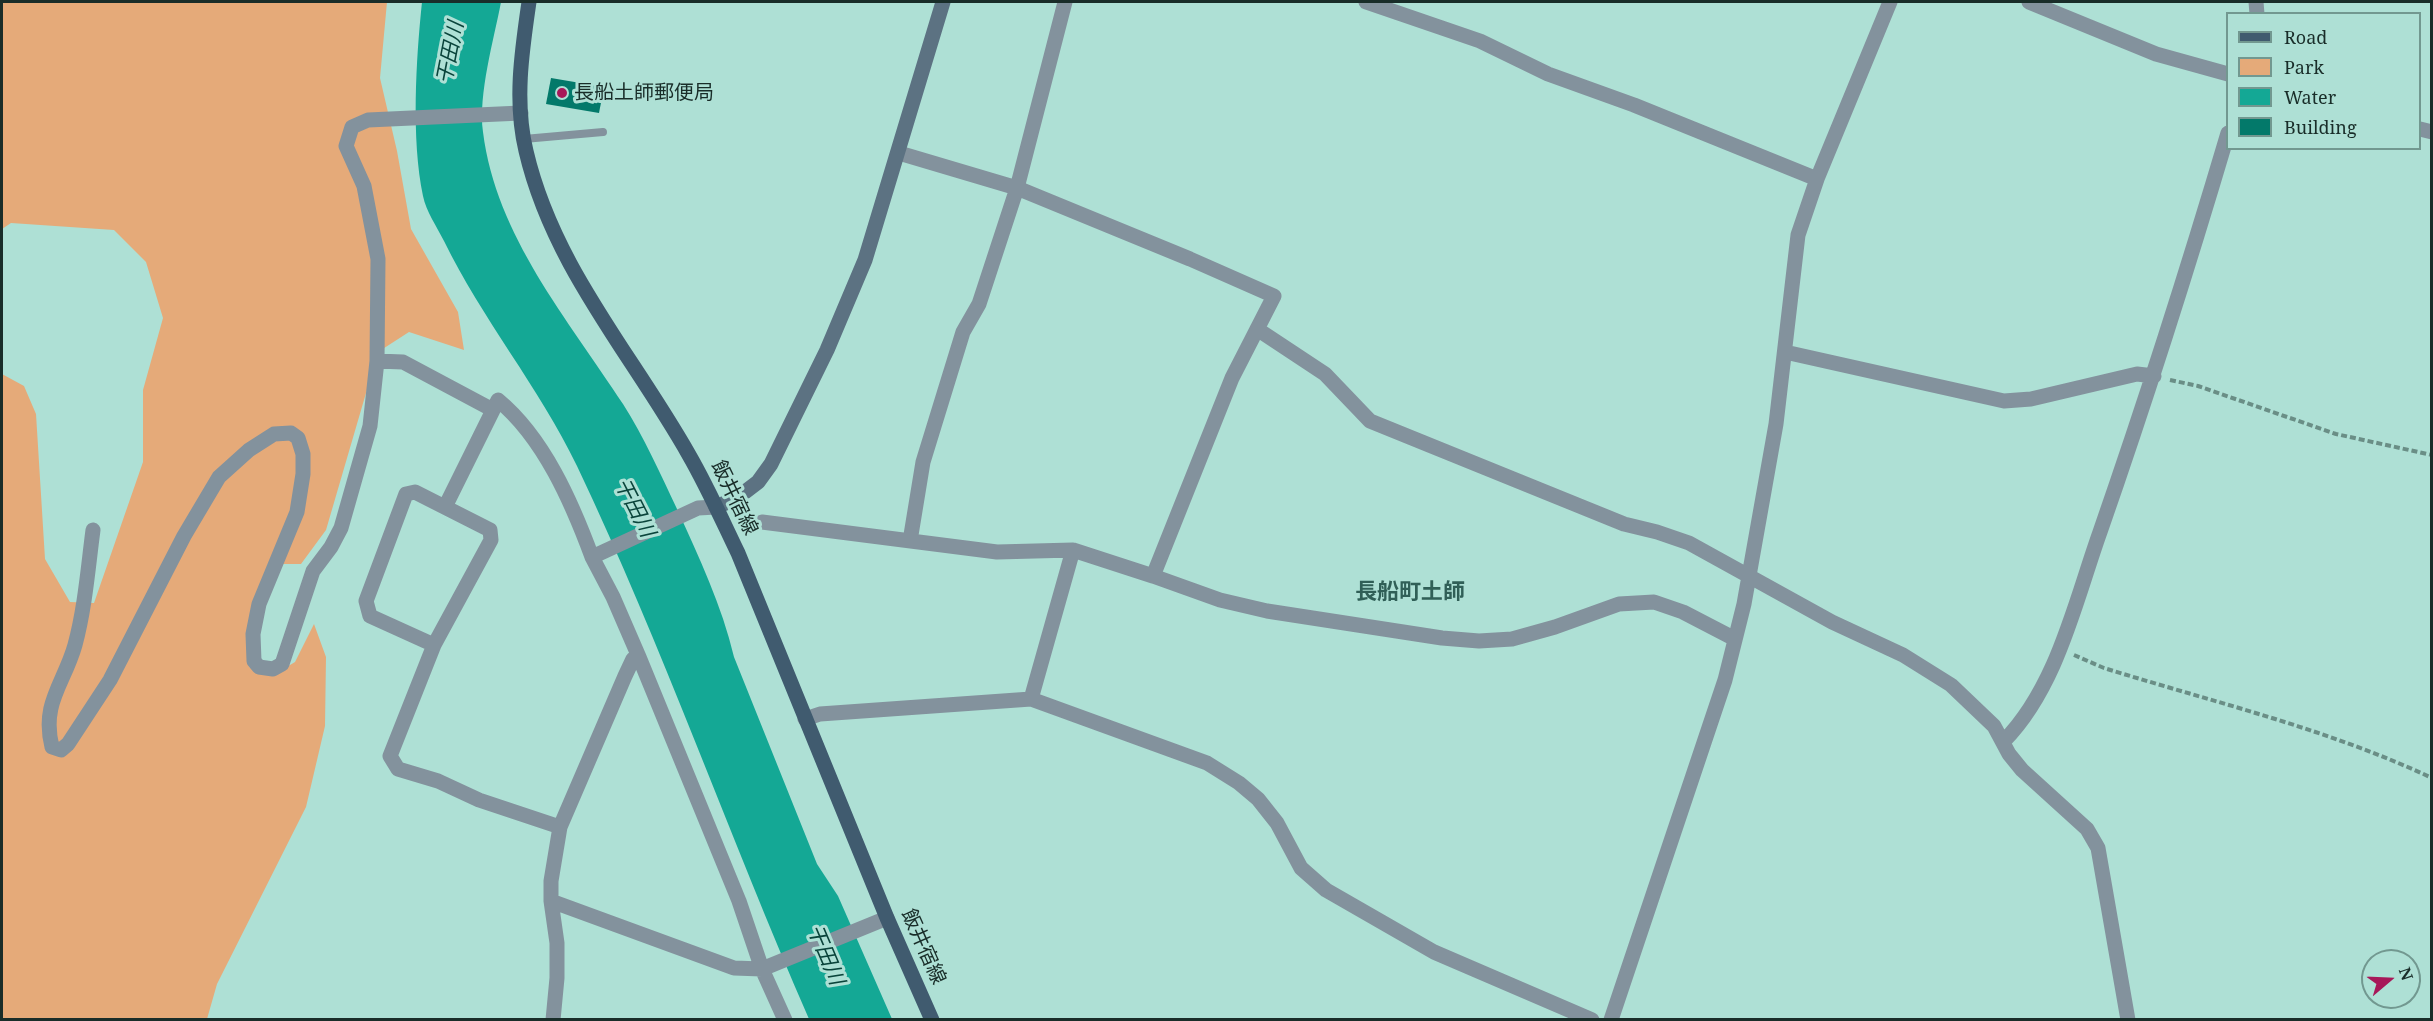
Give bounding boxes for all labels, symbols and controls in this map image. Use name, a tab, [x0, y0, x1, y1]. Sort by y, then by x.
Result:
legend	[2226, 12, 2421, 150]
water label: 干田川	[433, 20, 469, 86]
text: Road	[2284, 25, 2327, 49]
text: Park	[2284, 55, 2324, 79]
place label: 長船土師郵便局	[574, 81, 714, 105]
text: Water	[2284, 85, 2336, 109]
marker: 長船土師郵便局	[555, 86, 569, 100]
text: Building	[2284, 115, 2357, 139]
street label: 飯井宿線	[706, 457, 762, 539]
water label: 干田川	[608, 474, 660, 542]
district label: 長船町土師	[1355, 580, 1465, 606]
street label: 飯井宿線	[896, 906, 950, 988]
water label: 干田川	[801, 921, 849, 989]
north arrow	[2361, 949, 2421, 1009]
text: N	[2394, 964, 2419, 983]

